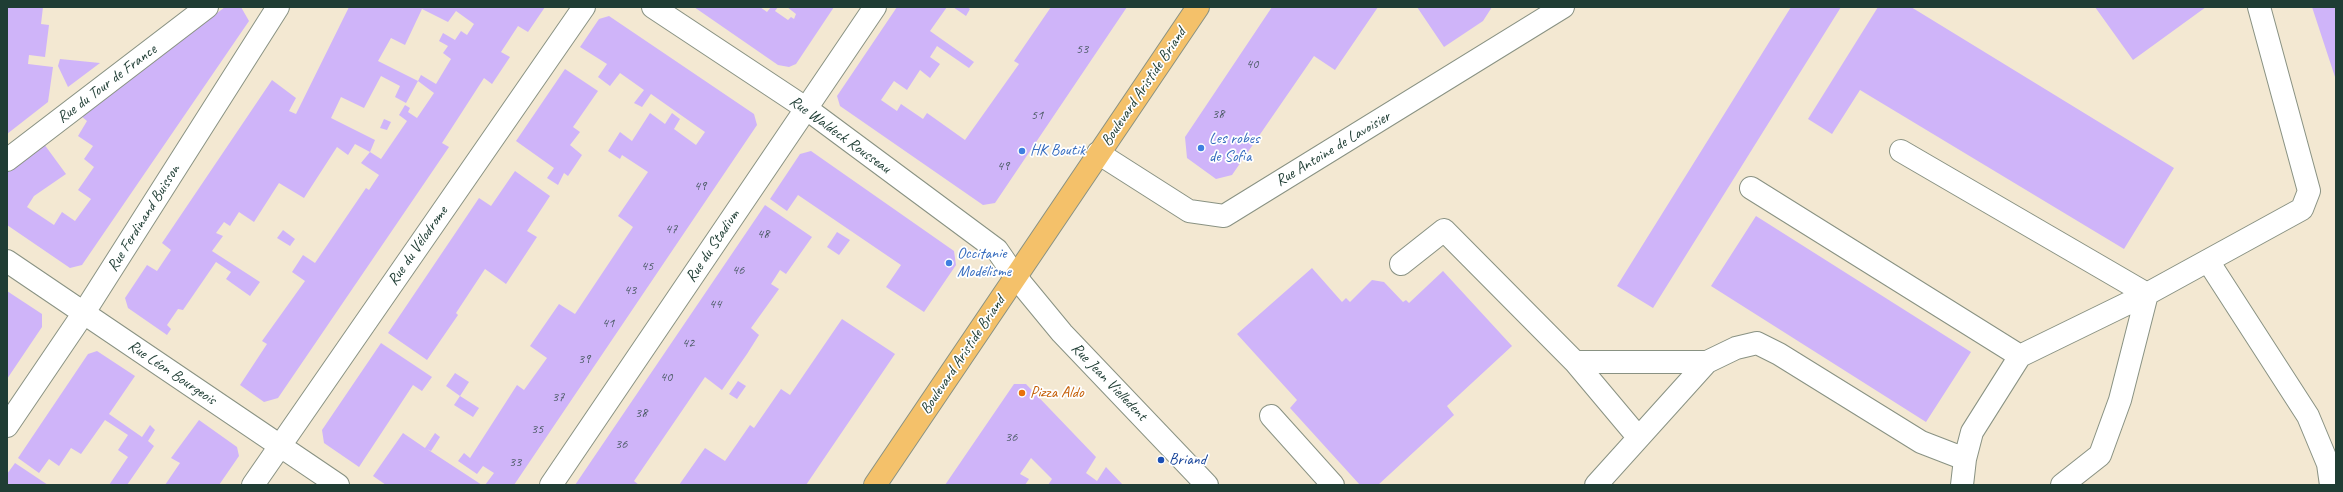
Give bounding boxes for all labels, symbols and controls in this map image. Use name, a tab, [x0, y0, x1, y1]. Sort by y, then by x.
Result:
street label: Boulevard Aristide Briand	[1097, 24, 1191, 150]
street label: Rue du Tour de France	[53, 40, 161, 128]
house number: 53	[1076, 41, 1088, 57]
house number: 40	[1246, 56, 1258, 72]
street label: Rue Waldeck Rousseau	[786, 92, 894, 178]
house number: 38	[1212, 106, 1224, 122]
house number: 51	[1031, 107, 1043, 123]
street label: Rue Antoine de Lavoisier	[1272, 107, 1394, 191]
place label: Les robes de Sofia	[1209, 129, 1259, 167]
place label: HK Boutik	[1030, 141, 1085, 161]
marker: Les robes de Sofia	[1196, 143, 1206, 153]
marker: HK Boutik	[1017, 146, 1027, 156]
house number: 49	[997, 158, 1009, 174]
street label: Rue Ferdinand Buisson	[103, 161, 185, 275]
house number: 49	[694, 178, 706, 194]
street label: Rue du Vélodrome	[384, 203, 452, 289]
street label: Rue du Stadium	[682, 206, 744, 286]
house number: 47	[665, 221, 677, 237]
house number: 48	[757, 226, 769, 242]
place label: Occitanie Modélisme	[957, 244, 1011, 282]
house number: 45	[641, 258, 653, 274]
marker: Occitanie Modélisme	[944, 258, 954, 268]
house number: 46	[732, 262, 744, 278]
house number: 43	[624, 282, 636, 298]
street label: Boulevard Aristide Briand	[916, 292, 1010, 418]
house number: 44	[709, 296, 721, 312]
house number: 41	[602, 315, 614, 331]
house number: 42	[682, 335, 694, 351]
street label: Rue Léon Bourgeois	[124, 336, 220, 410]
street label: Rue Jean Vielledent	[1067, 339, 1151, 425]
house number: 39	[578, 351, 590, 367]
house number: 40	[660, 369, 672, 385]
place label: Pizza Aldo	[1030, 383, 1084, 403]
marker: Pizza Aldo	[1017, 388, 1027, 398]
house number: 37	[552, 389, 564, 405]
house number: 38	[635, 405, 647, 421]
house number: 35	[531, 421, 543, 437]
house number: 36	[1005, 429, 1017, 445]
house number: 36	[615, 436, 627, 452]
place label: Briand	[1169, 450, 1206, 470]
house number: 33	[509, 454, 521, 470]
marker: Briand	[1156, 455, 1166, 465]

